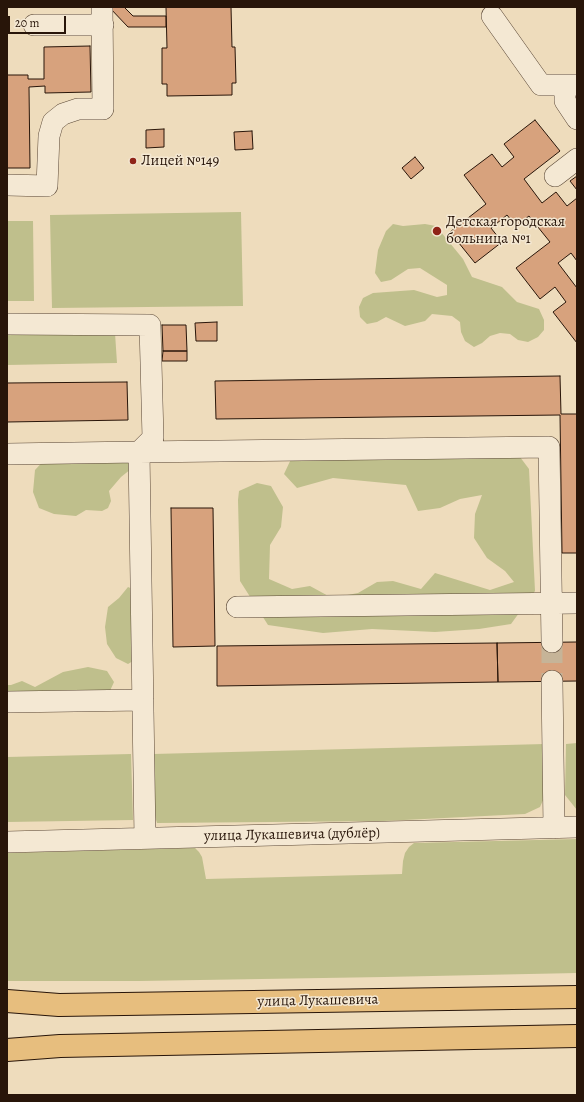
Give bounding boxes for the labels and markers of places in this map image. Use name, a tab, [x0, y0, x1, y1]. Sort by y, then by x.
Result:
place label: Лицей №149	[141, 152, 219, 170]
marker: Лицей №149	[128, 156, 138, 166]
place label: Детская городская больница №1	[446, 213, 565, 248]
marker: Детская городская больница №1	[431, 225, 443, 237]

